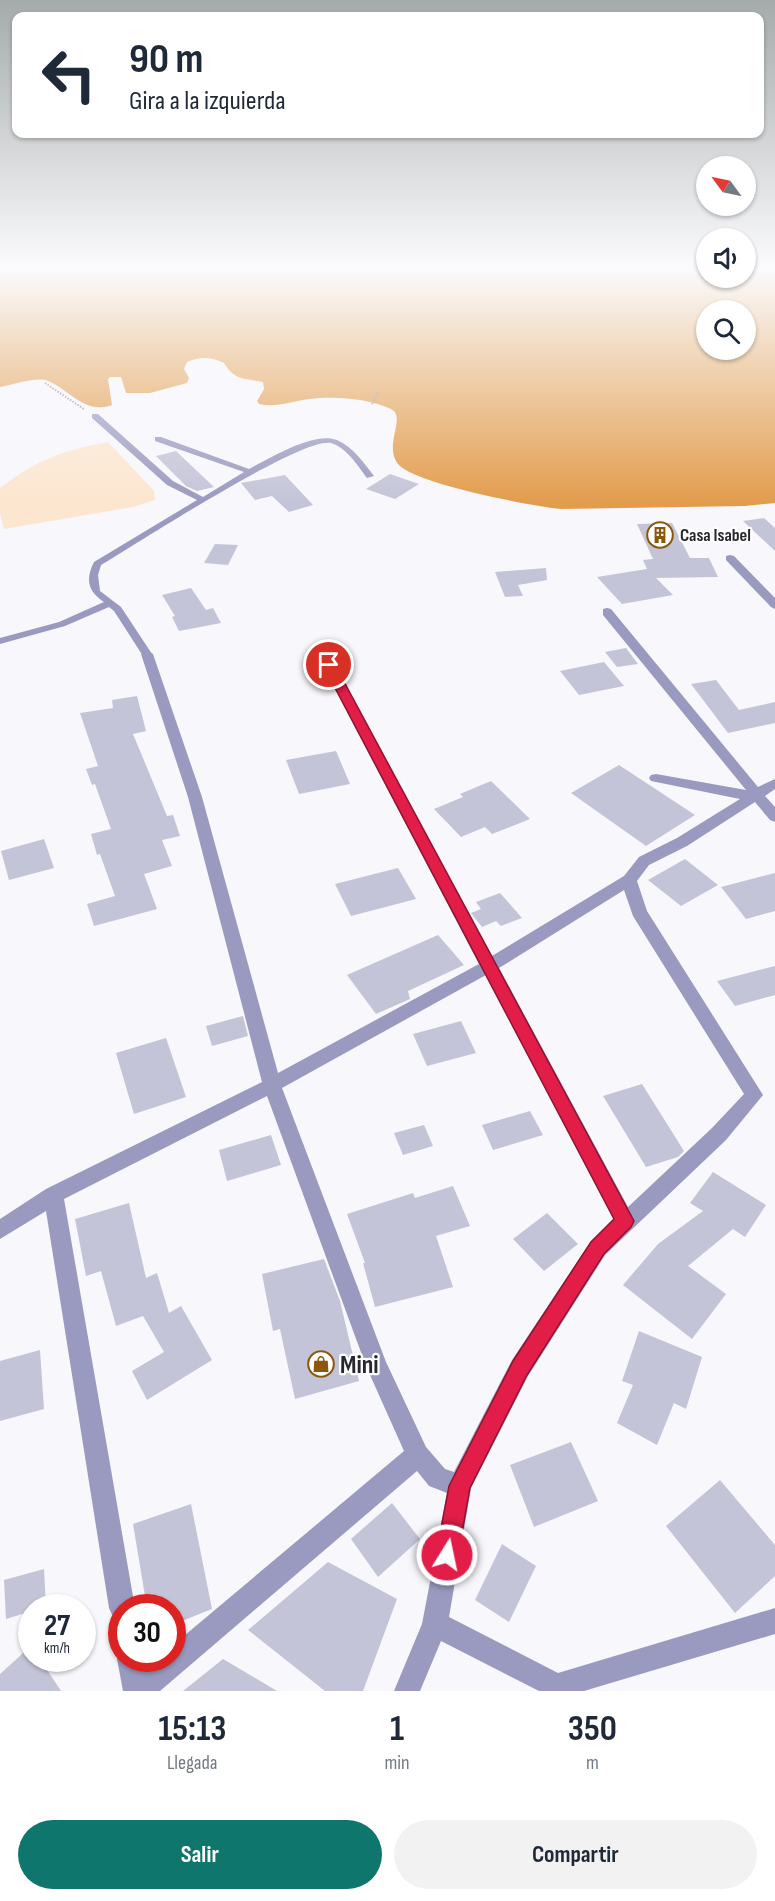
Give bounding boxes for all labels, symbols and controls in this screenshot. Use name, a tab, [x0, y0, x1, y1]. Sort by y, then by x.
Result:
text: 90 m	[129, 34, 203, 85]
icon: left	[30, 36, 108, 114]
text: Gira a la izquierda	[129, 85, 286, 117]
north arrow	[696, 156, 756, 216]
map controls	[696, 156, 756, 360]
button: sound	[696, 228, 756, 288]
button: search	[696, 300, 756, 360]
building icon: Casa Isabel	[645, 520, 675, 550]
place label: Casa Isabel	[680, 525, 751, 546]
pin	[303, 639, 354, 690]
icon: arrive	[312, 648, 345, 681]
shop icon: Mini	[306, 1349, 336, 1379]
place label: Mini	[340, 1350, 379, 1381]
position arrow	[415, 1523, 479, 1587]
speed limit sign: 30	[108, 1594, 186, 1672]
text: 27	[44, 1608, 70, 1644]
text: km/h	[44, 1639, 70, 1658]
text: 15:13	[158, 1708, 226, 1751]
text: 1	[390, 1708, 404, 1751]
text: 350	[568, 1708, 617, 1751]
text: Llegada	[167, 1751, 218, 1775]
text: min	[385, 1751, 410, 1775]
text: m	[586, 1751, 599, 1775]
button: Salir	[18, 1820, 382, 1889]
button: Compartir	[394, 1820, 757, 1889]

